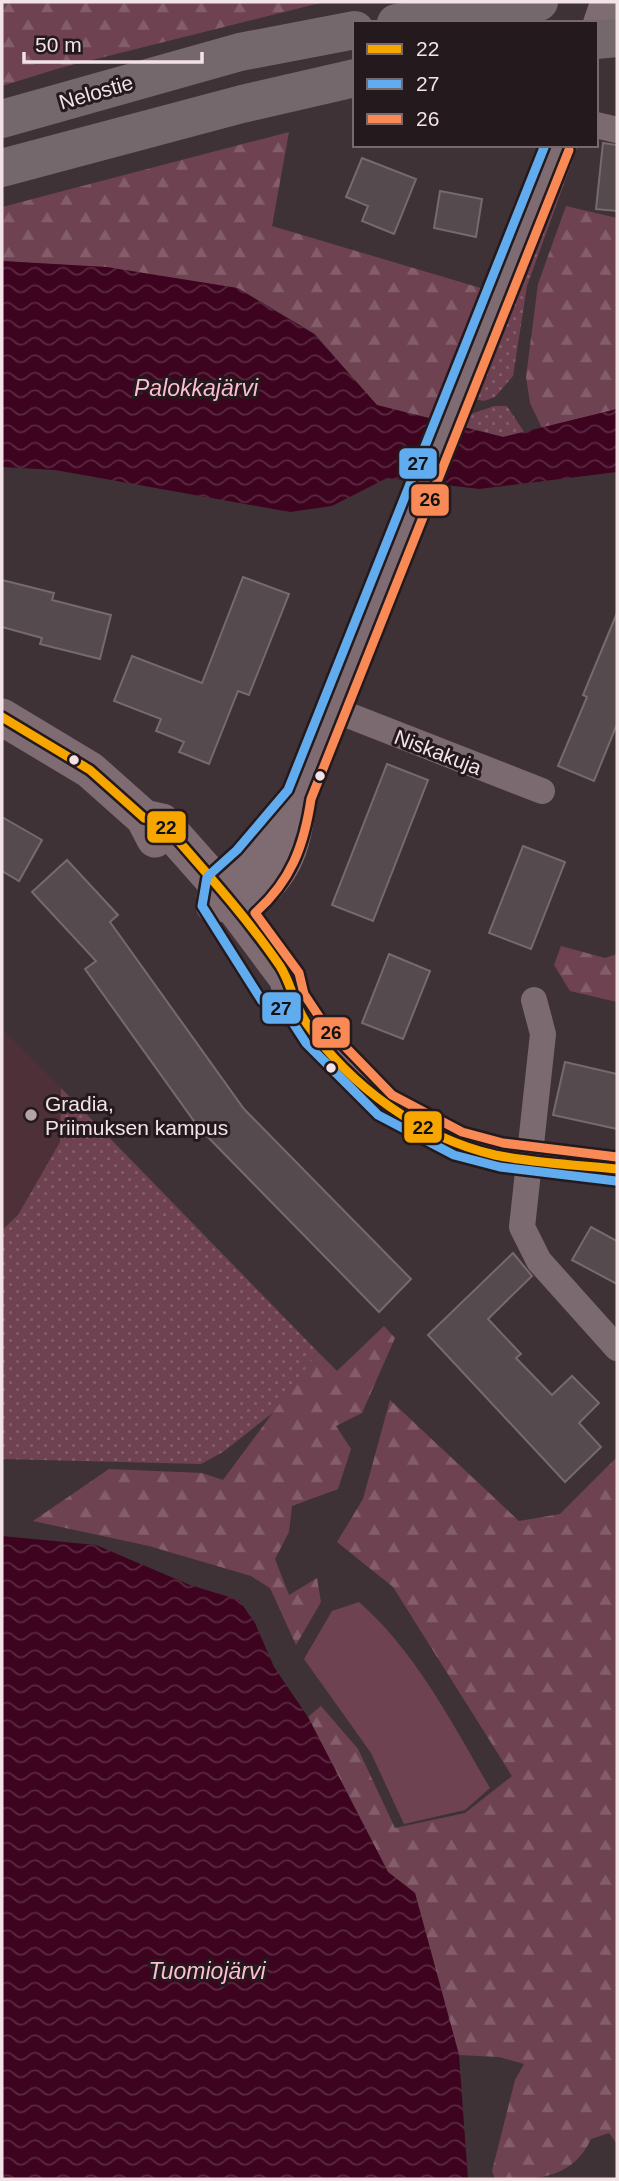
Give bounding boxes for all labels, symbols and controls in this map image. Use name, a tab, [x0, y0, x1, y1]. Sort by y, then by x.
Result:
scale bar	[24, 21, 203, 65]
legend	[353, 21, 598, 147]
text: 50 m	[35, 33, 82, 56]
text: 22	[416, 37, 439, 60]
street label: Nelostie	[56, 70, 136, 114]
text: 27	[416, 72, 439, 95]
text: 26	[416, 107, 439, 130]
water label: Palokkajärvi	[134, 375, 259, 401]
line badge: 27	[398, 447, 438, 480]
text: 27	[407, 453, 429, 474]
line badge: 26	[410, 483, 450, 517]
text: 26	[419, 489, 441, 510]
street label: Niskakuja	[391, 725, 485, 779]
unlabelled marker	[67, 753, 81, 767]
unlabelled marker	[313, 769, 327, 783]
line badge: 22	[146, 810, 187, 844]
text: 22	[155, 817, 177, 838]
line badge: 27	[261, 991, 302, 1025]
text: 27	[270, 998, 292, 1019]
line badge: 26	[311, 1016, 351, 1049]
text: 26	[320, 1022, 342, 1043]
unlabelled marker	[324, 1061, 338, 1075]
place label: Gradia, Priimuksen kampus	[45, 1092, 228, 1139]
marker: Gradia, Priimuksen kampus	[23, 1107, 39, 1123]
line badge: 22	[403, 1110, 443, 1144]
text: 22	[412, 1117, 434, 1138]
water label: Tuomiojärvi	[148, 1958, 266, 1984]

